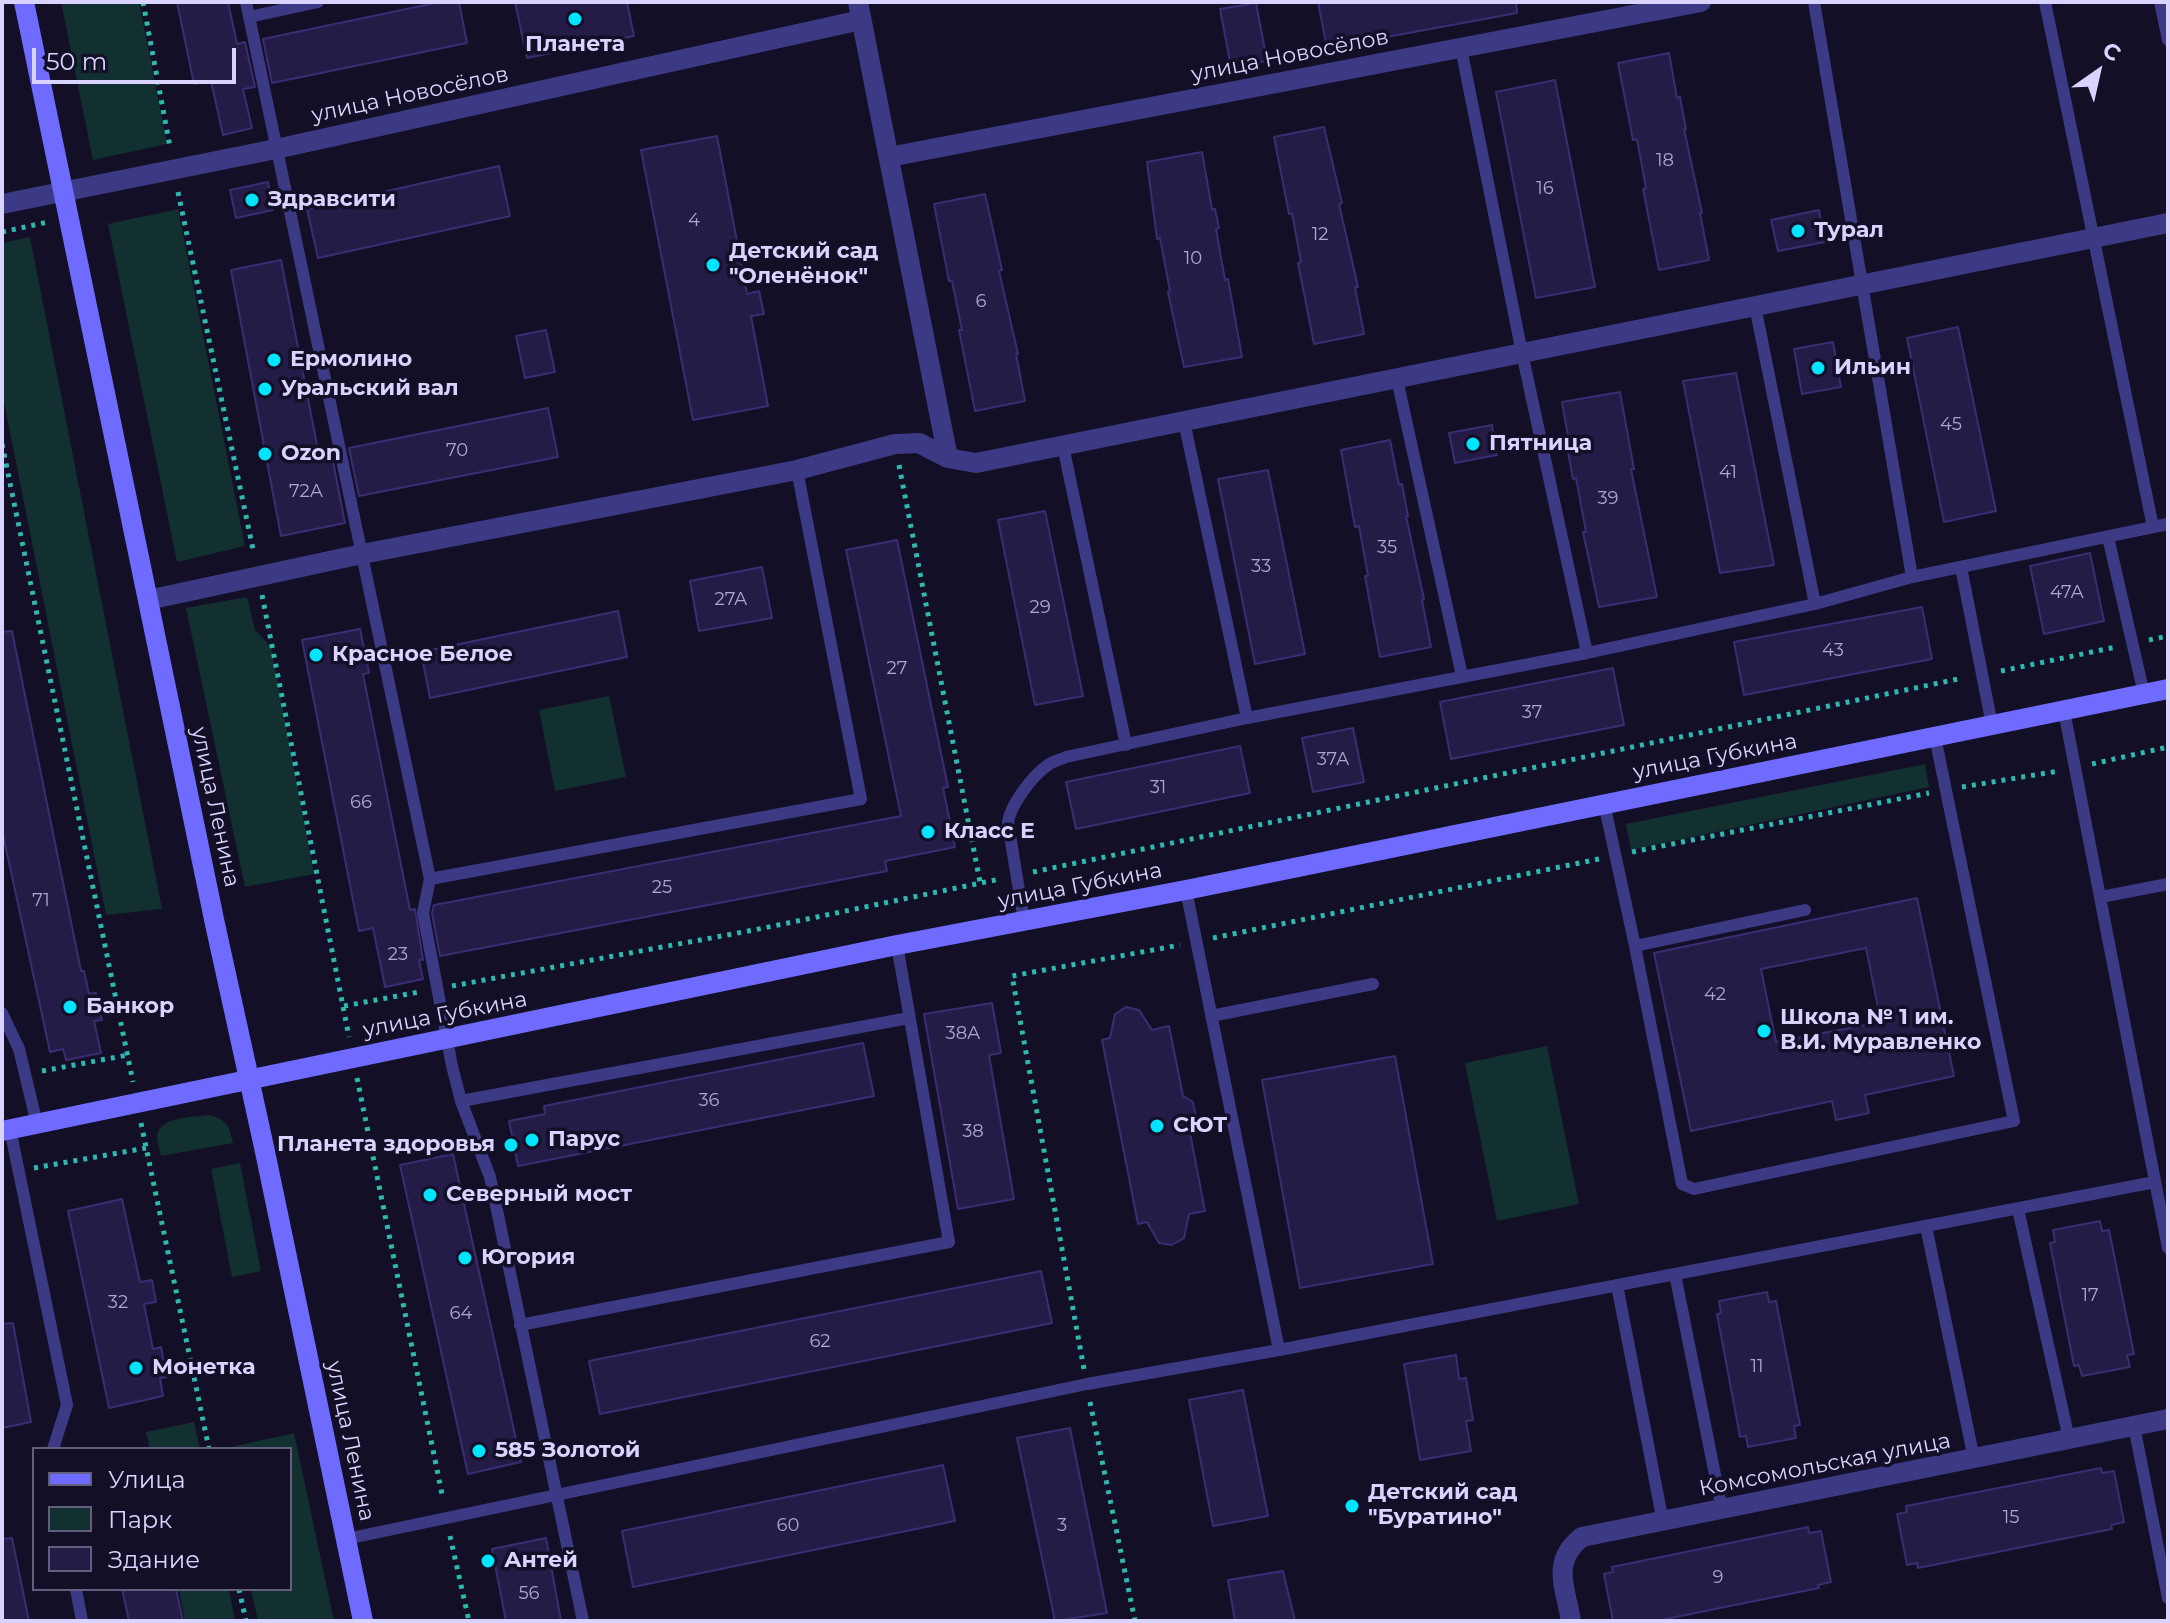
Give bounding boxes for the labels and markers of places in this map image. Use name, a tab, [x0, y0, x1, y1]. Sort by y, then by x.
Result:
marker: Планета	[566, 10, 584, 28]
place label: Планета	[525, 32, 625, 58]
place label: Здравсити	[268, 187, 396, 213]
marker: Здравсити	[243, 191, 261, 209]
place label: Турал	[1814, 218, 1884, 244]
marker: Турал	[1789, 222, 1807, 240]
place label: Детский сад "Оленёнок"	[729, 239, 879, 290]
marker: Детский сад "Оленёнок"	[704, 256, 722, 274]
place label: Ермолино	[290, 347, 412, 373]
marker: Ермолино	[265, 351, 283, 369]
place label: Ильин	[1834, 355, 1911, 381]
marker: Ильин	[1809, 359, 1827, 377]
place label: Уральский вал	[281, 376, 459, 402]
marker: Уральский вал	[256, 380, 274, 398]
place label: Пятница	[1489, 431, 1592, 457]
marker: Пятница	[1464, 435, 1482, 453]
place label: Ozon	[281, 441, 341, 467]
marker: Ozon	[256, 445, 274, 463]
place label: Красное Белое	[332, 642, 513, 668]
marker: Красное Белое	[307, 646, 325, 664]
place label: Класс Е	[944, 819, 1035, 845]
marker: Класс Е	[919, 823, 937, 841]
place label: Банкор	[86, 994, 174, 1020]
marker: Банкор	[61, 998, 79, 1016]
place label: Школа № 1 им. В.И. Муравленко	[1780, 1005, 1981, 1056]
marker: Школа № 1 им. В.И. Муравленко	[1755, 1022, 1773, 1040]
place label: СЮТ	[1173, 1113, 1227, 1139]
marker: СЮТ	[1148, 1117, 1166, 1135]
place label: Парус	[548, 1127, 620, 1153]
marker: Парус	[523, 1131, 541, 1149]
place label: Планета здоровья	[277, 1132, 495, 1158]
marker: Планета здоровья	[502, 1136, 520, 1154]
place label: Северный мост	[446, 1182, 632, 1208]
marker: Северный мост	[421, 1186, 439, 1204]
place label: Югория	[481, 1245, 575, 1271]
marker: Югория	[456, 1249, 474, 1267]
place label: Монетка	[152, 1355, 256, 1381]
marker: Монетка	[127, 1359, 145, 1377]
place label: 585 Золотой	[495, 1438, 640, 1464]
marker: 585 Золотой	[470, 1442, 488, 1460]
place label: Детский сад "Буратино"	[1368, 1480, 1518, 1532]
marker: Детский сад "Буратино"	[1343, 1497, 1361, 1515]
place label: Антей	[504, 1548, 578, 1574]
marker: Антей	[479, 1552, 497, 1570]

